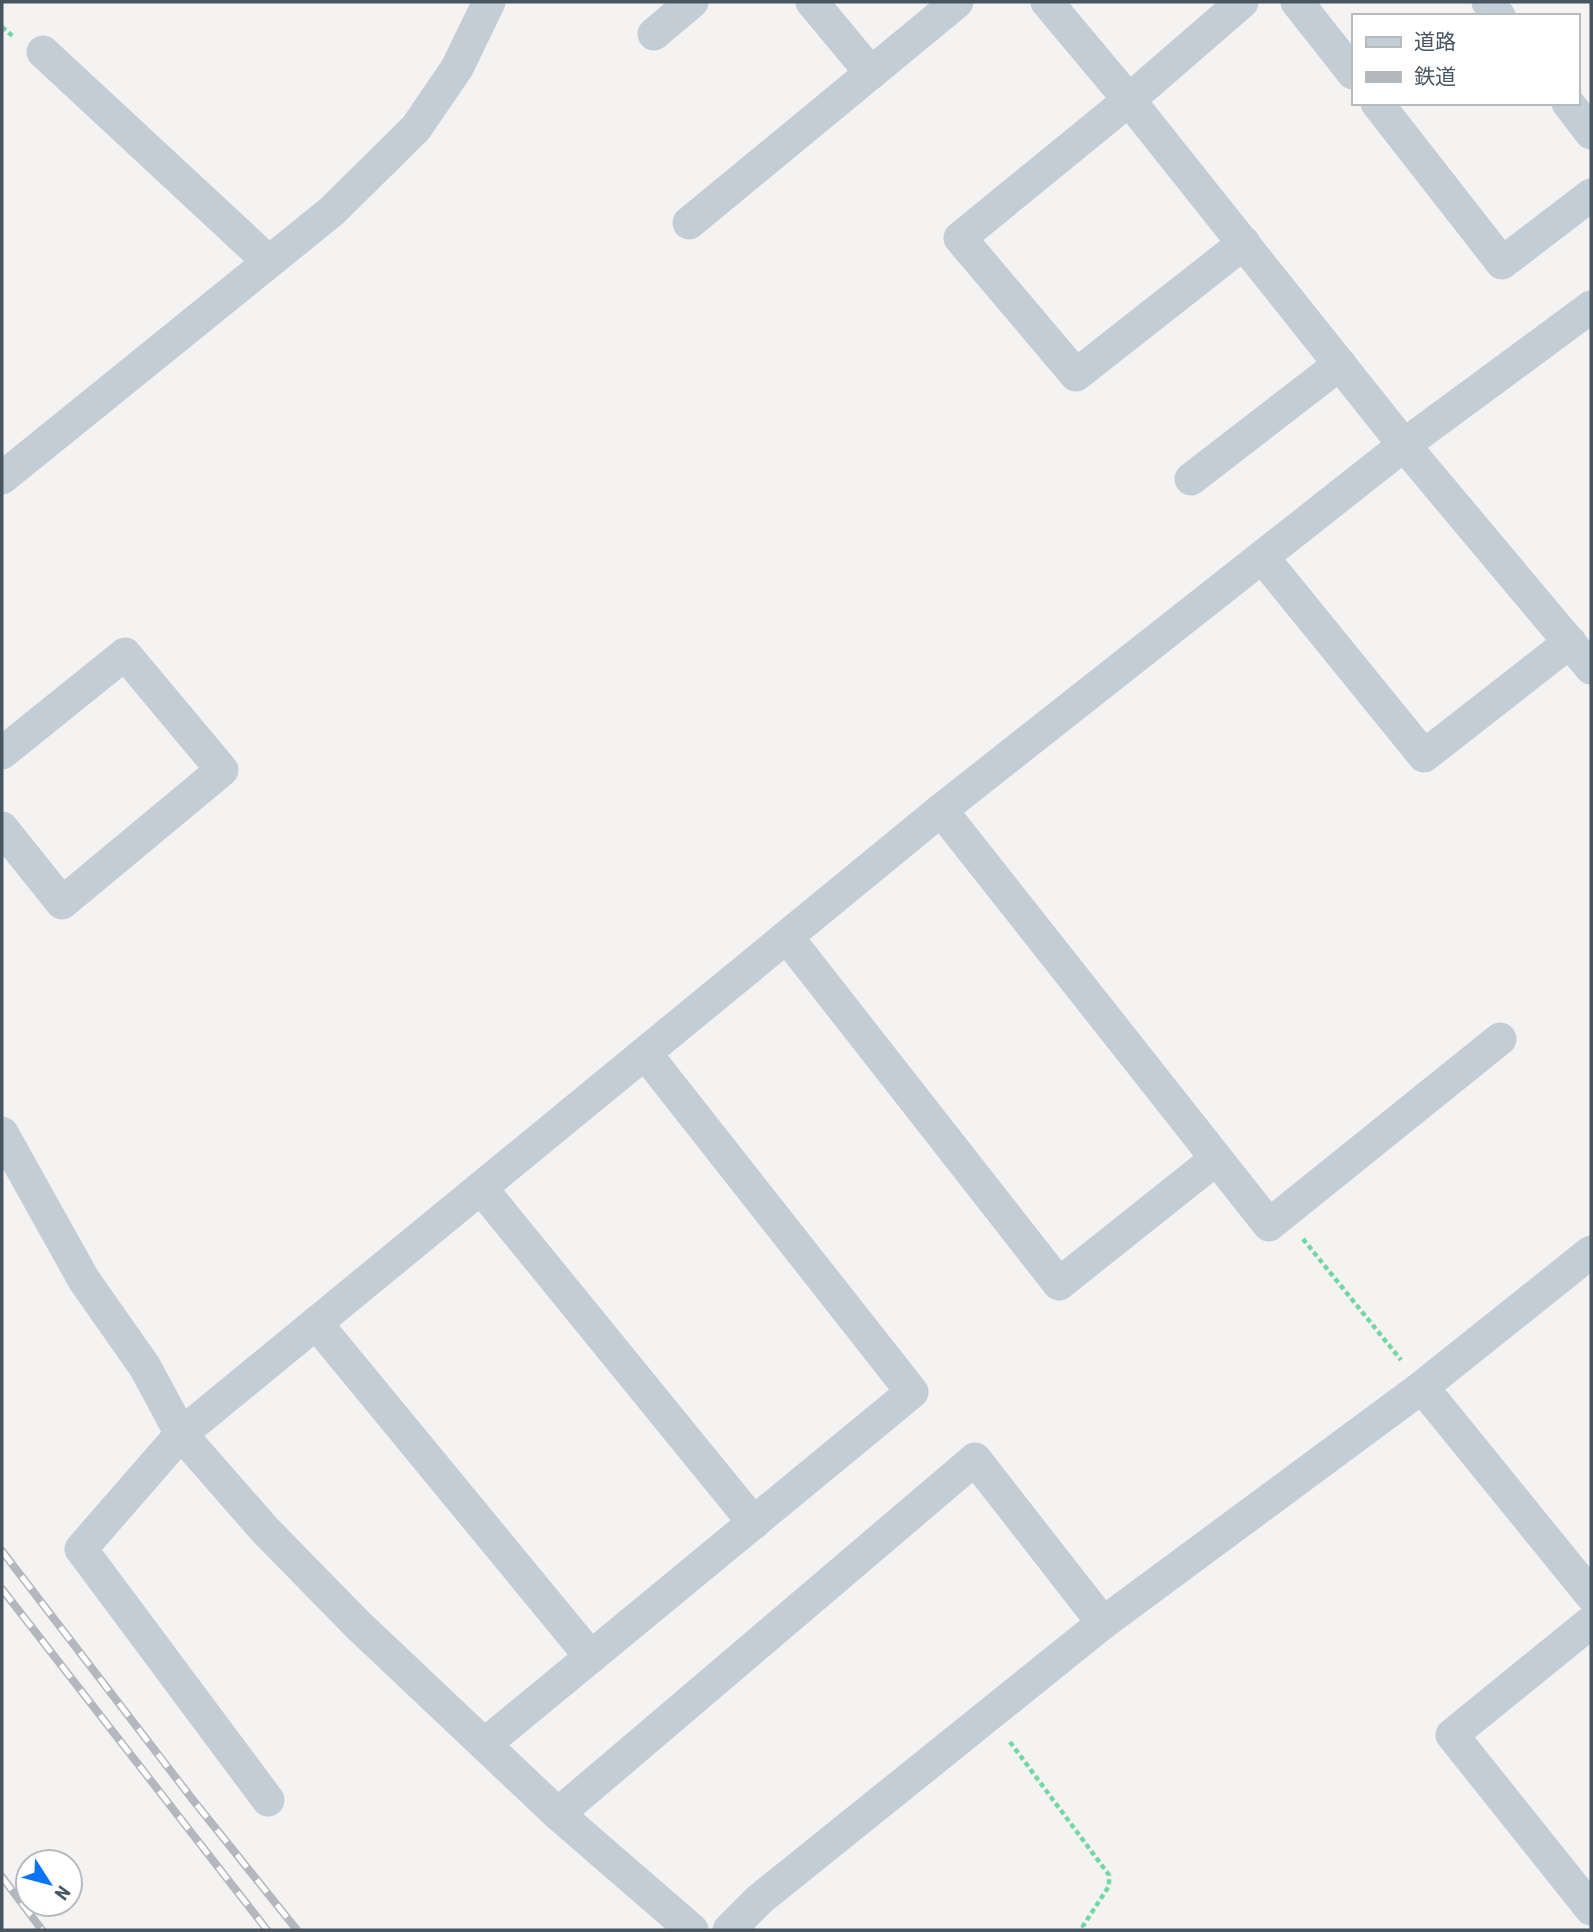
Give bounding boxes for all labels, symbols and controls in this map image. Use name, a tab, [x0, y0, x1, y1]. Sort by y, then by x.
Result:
legend	[1352, 14, 1579, 105]
text: 道路	[1414, 30, 1456, 54]
text: 鉄道	[1414, 65, 1456, 89]
north arrow	[14, 1848, 84, 1918]
text: N	[50, 1881, 75, 1904]

